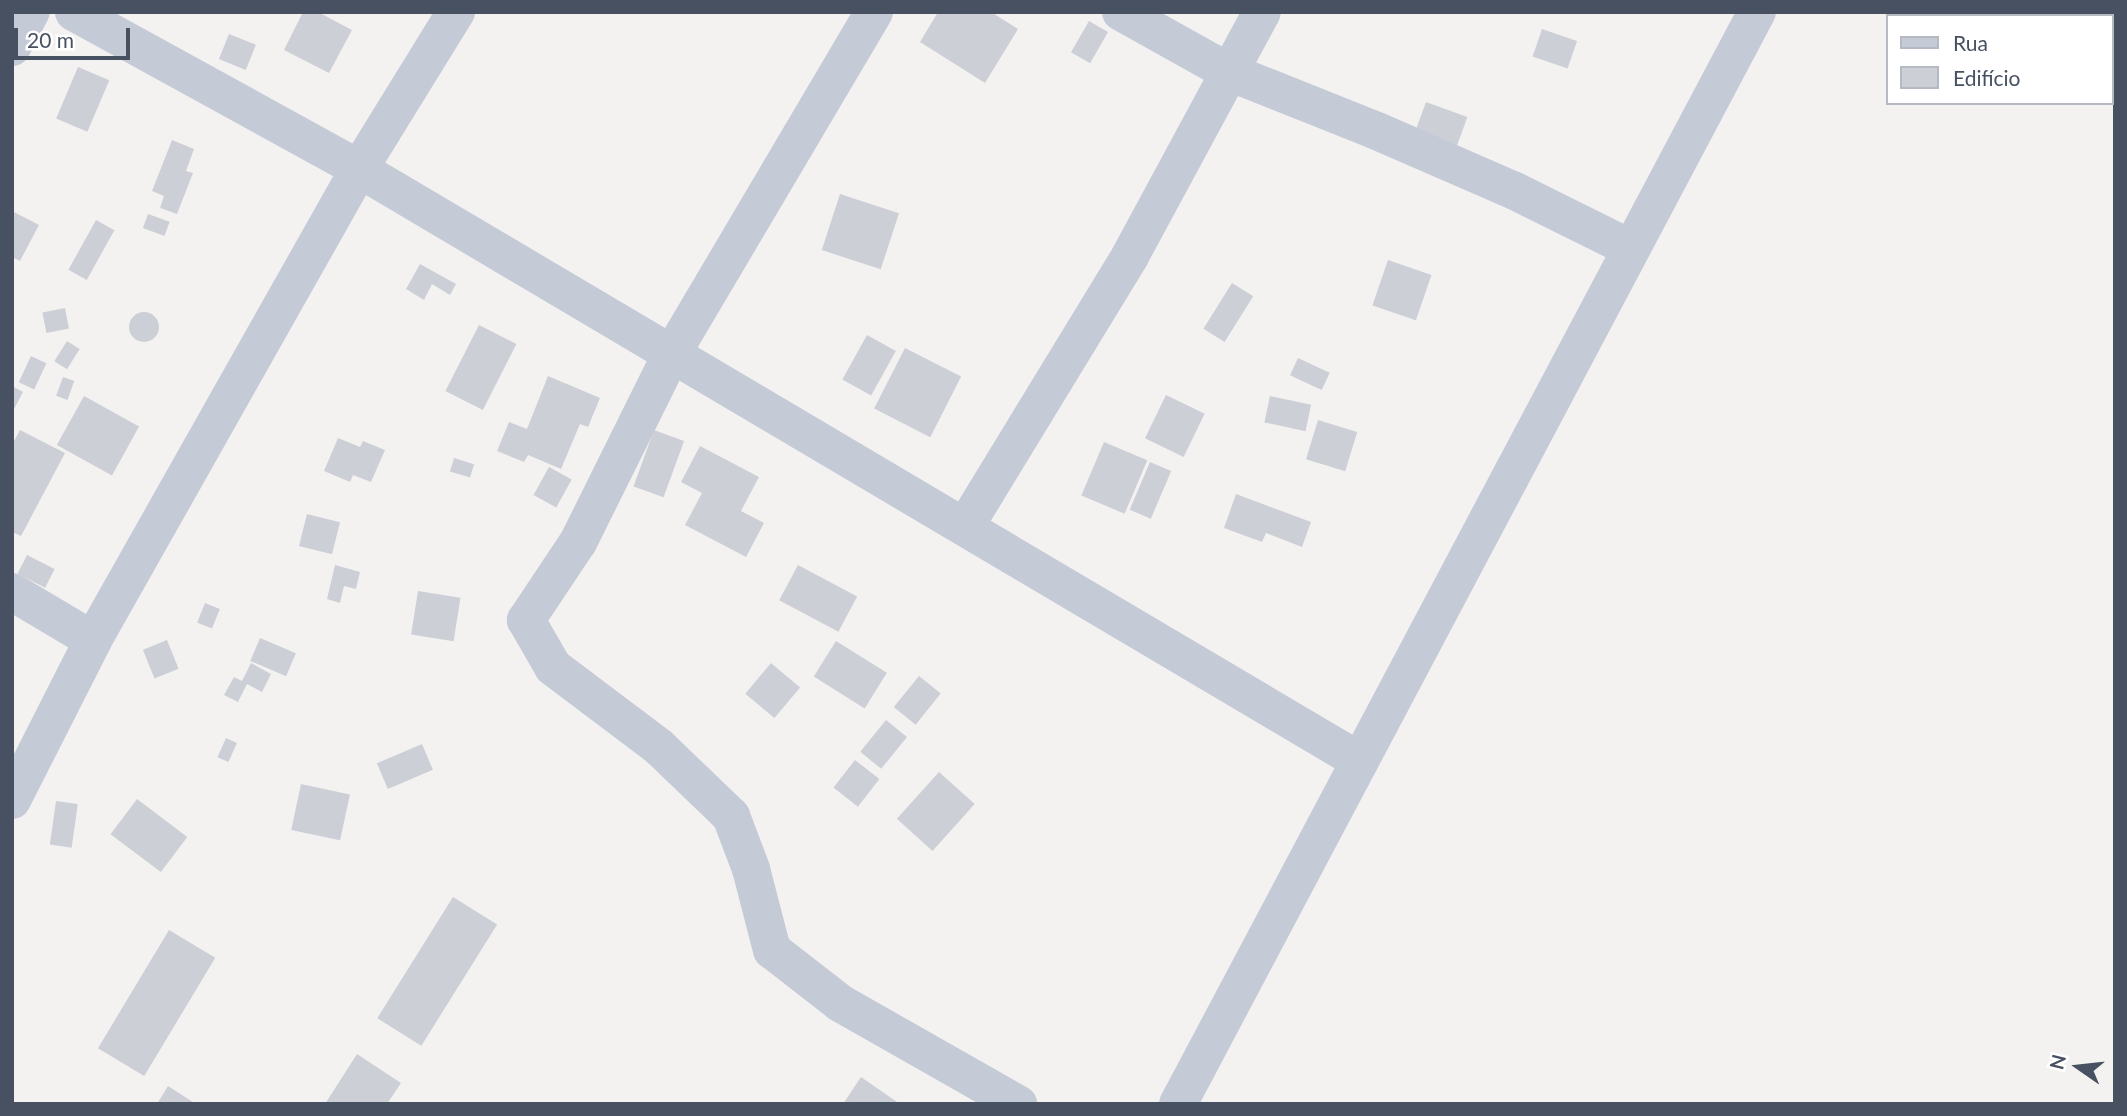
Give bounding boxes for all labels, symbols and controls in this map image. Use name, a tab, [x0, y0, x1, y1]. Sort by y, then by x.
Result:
scale bar	[18, 14, 133, 58]
legend	[1885, 14, 2113, 105]
text: 20 m	[27, 27, 74, 52]
text: Rua	[1953, 30, 1988, 55]
text: Edifício	[1953, 65, 2020, 90]
north arrow	[2043, 1032, 2113, 1102]
text: N	[2044, 1052, 2070, 1072]

